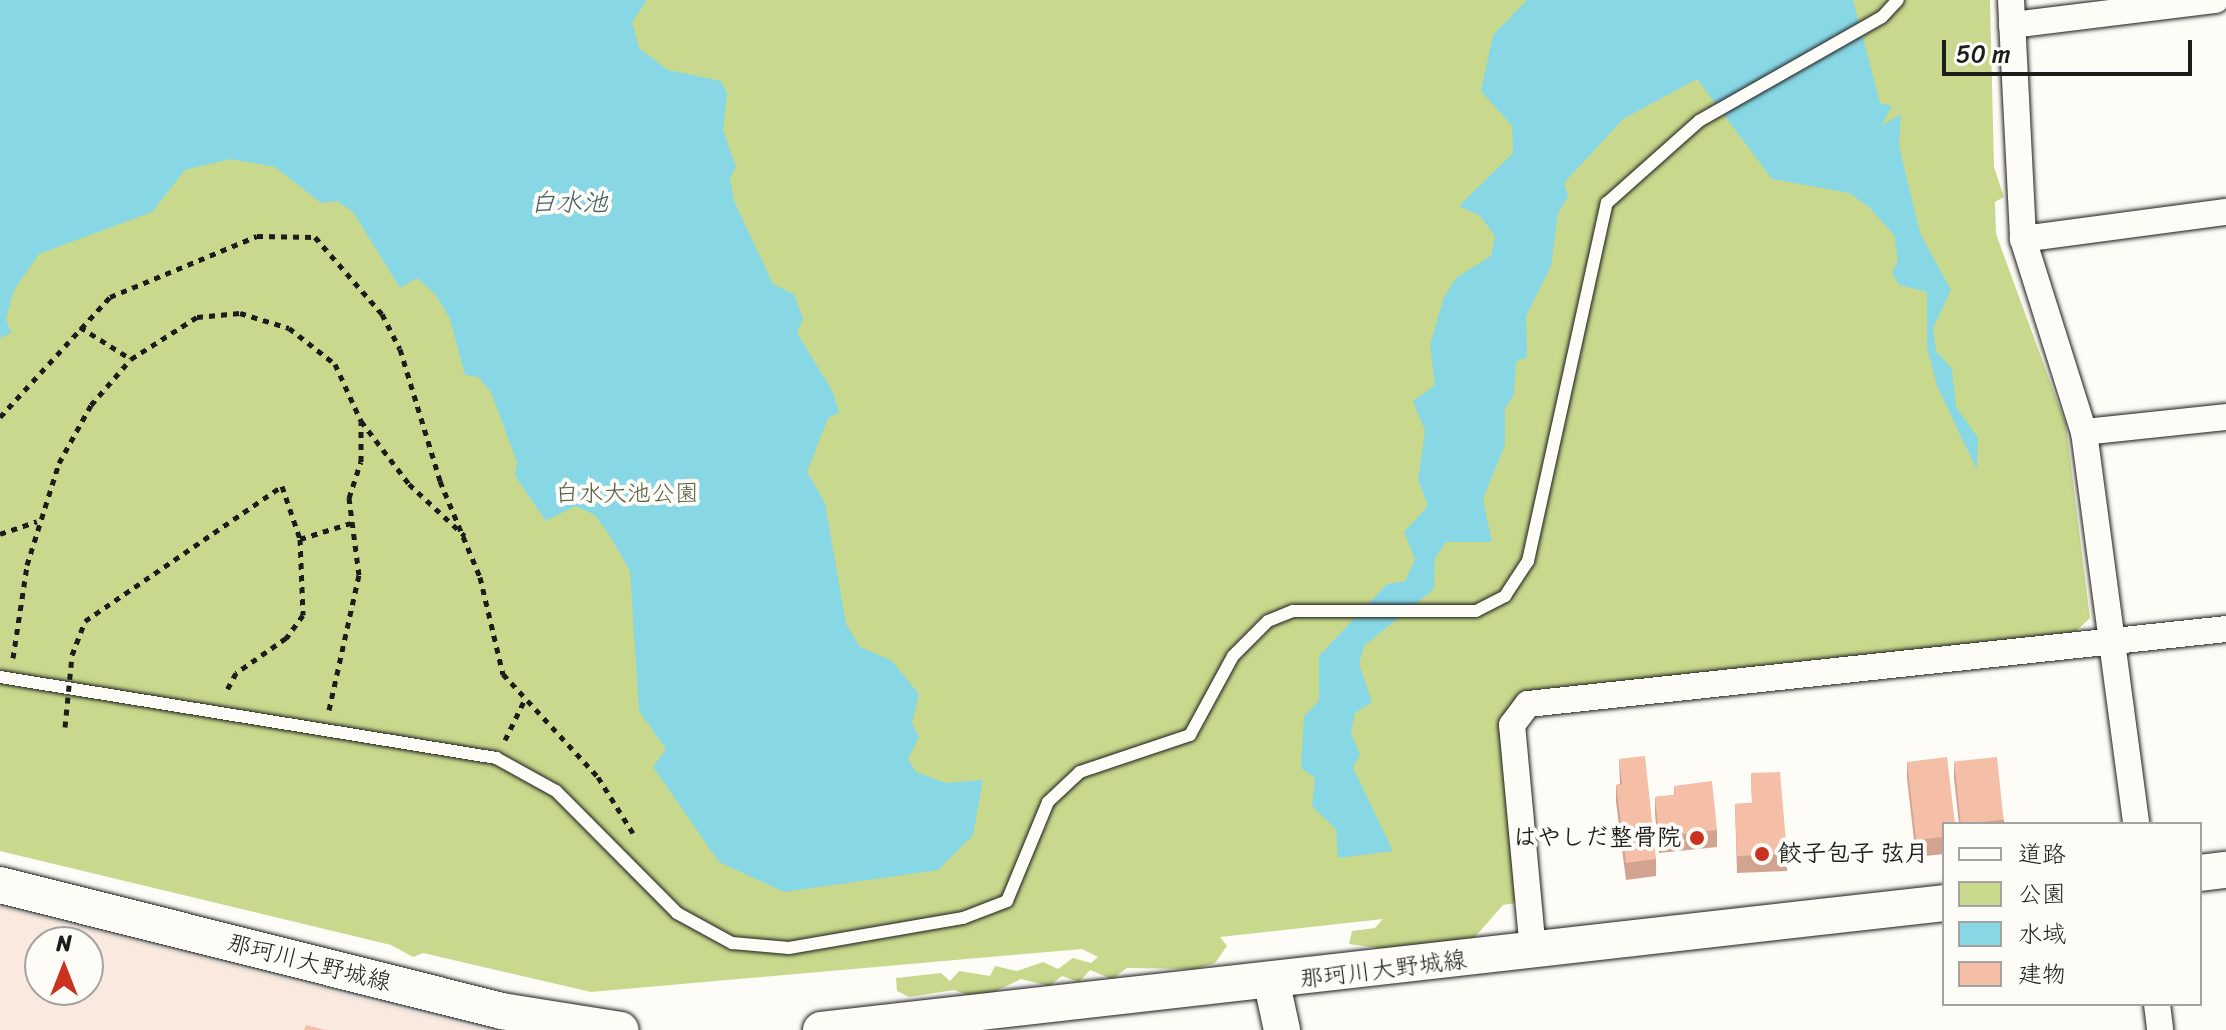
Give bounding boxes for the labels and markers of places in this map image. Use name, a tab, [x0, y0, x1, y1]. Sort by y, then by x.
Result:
place label: はやしだ整骨院	[1513, 824, 1681, 852]
marker: はやしだ整骨院	[1688, 829, 1706, 847]
place label: 餃子包子 弦月	[1778, 840, 1928, 868]
marker: 餃子包子 弦月	[1753, 845, 1771, 863]

